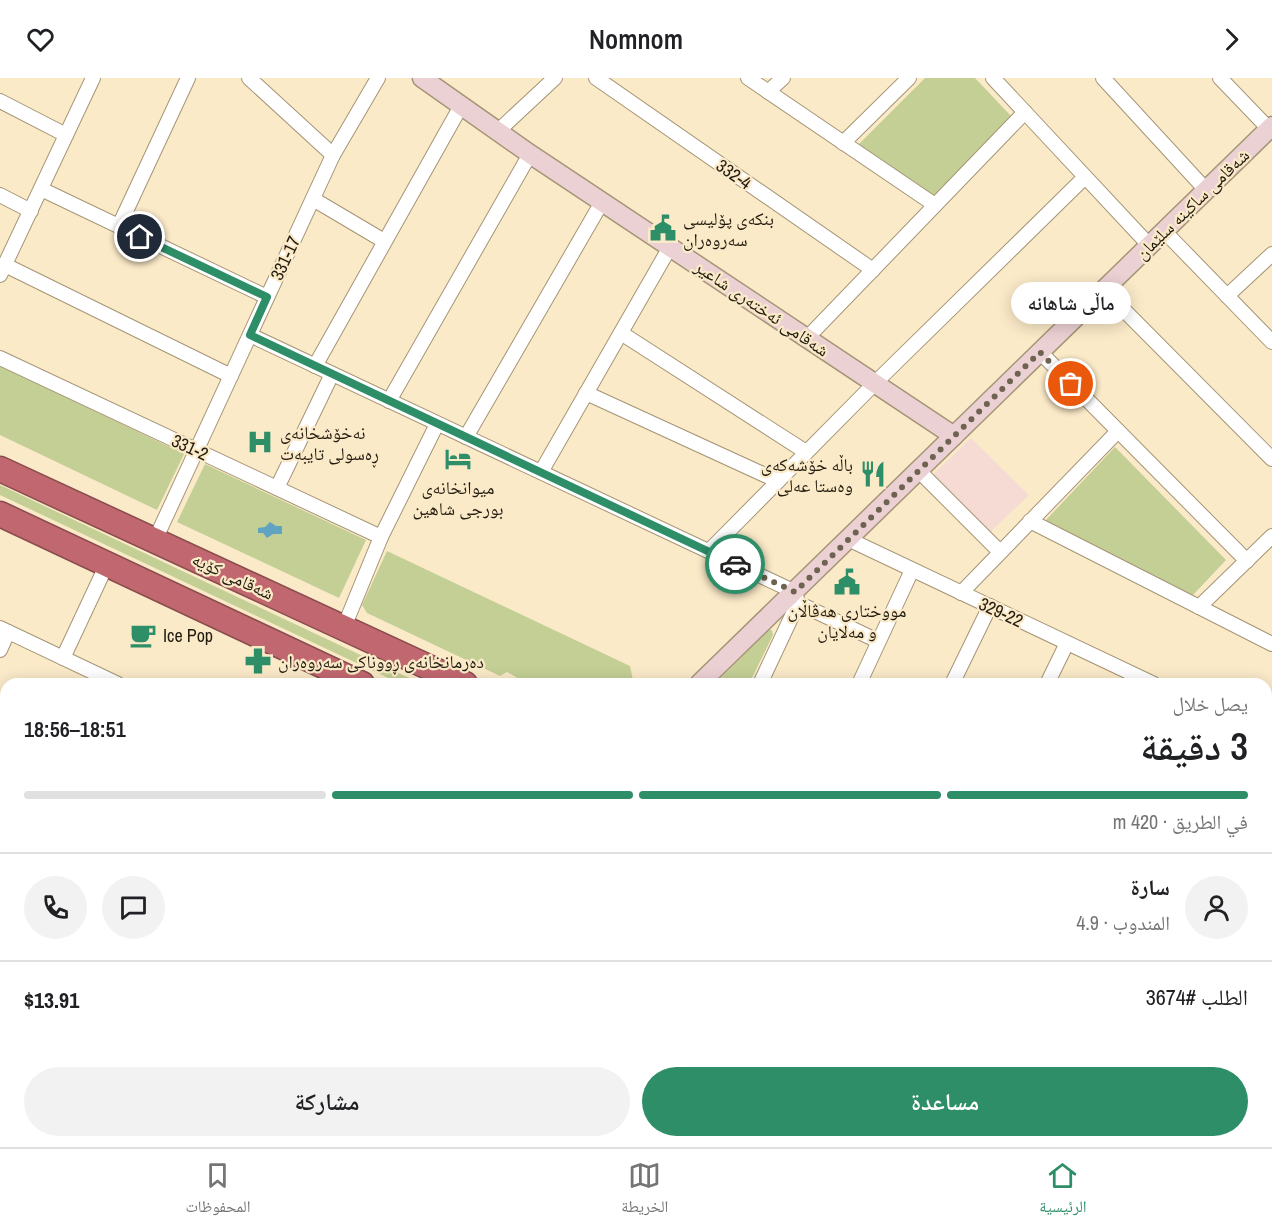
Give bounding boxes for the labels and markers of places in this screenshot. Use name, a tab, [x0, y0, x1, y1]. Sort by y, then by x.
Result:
place label: بنکەی پۆلیسی سەروەران	[683, 206, 774, 252]
pin	[114, 211, 165, 262]
public building icon: بنکەی پۆلیسی سەروەران	[648, 213, 678, 243]
callout: ماڵی شاھانە	[1011, 282, 1131, 324]
pin	[1045, 358, 1096, 409]
place label: نەخۆشخانەی ڕەسولی تایبەت	[280, 420, 379, 467]
hospital icon: نەخۆشخانەی ڕەسولی تایبەت	[245, 427, 275, 457]
hotel icon: میوانخانەی بورجی شاهین	[443, 444, 473, 474]
place label: باڵە خۆشەکەی وەستا عەلی	[761, 452, 853, 498]
restaurant icon: باڵە خۆشەکەی وەستا عەلی	[858, 459, 888, 489]
place label: میوانخانەی بورجی شاهین	[413, 475, 503, 521]
public building icon: مووختاری ھەڤاڵان و مەلایان	[832, 567, 862, 597]
place label: مووختاری ھەڤاڵان و مەلایان	[788, 598, 906, 644]
cafe icon: Ice Pop	[128, 620, 158, 650]
place label: Ice Pop	[163, 623, 213, 648]
pharmacy icon: دەرمانخانەی ڕووناکی سەروەران	[243, 646, 273, 676]
place label: دەرمانخانەی ڕووناکی سەروەران	[278, 649, 484, 675]

